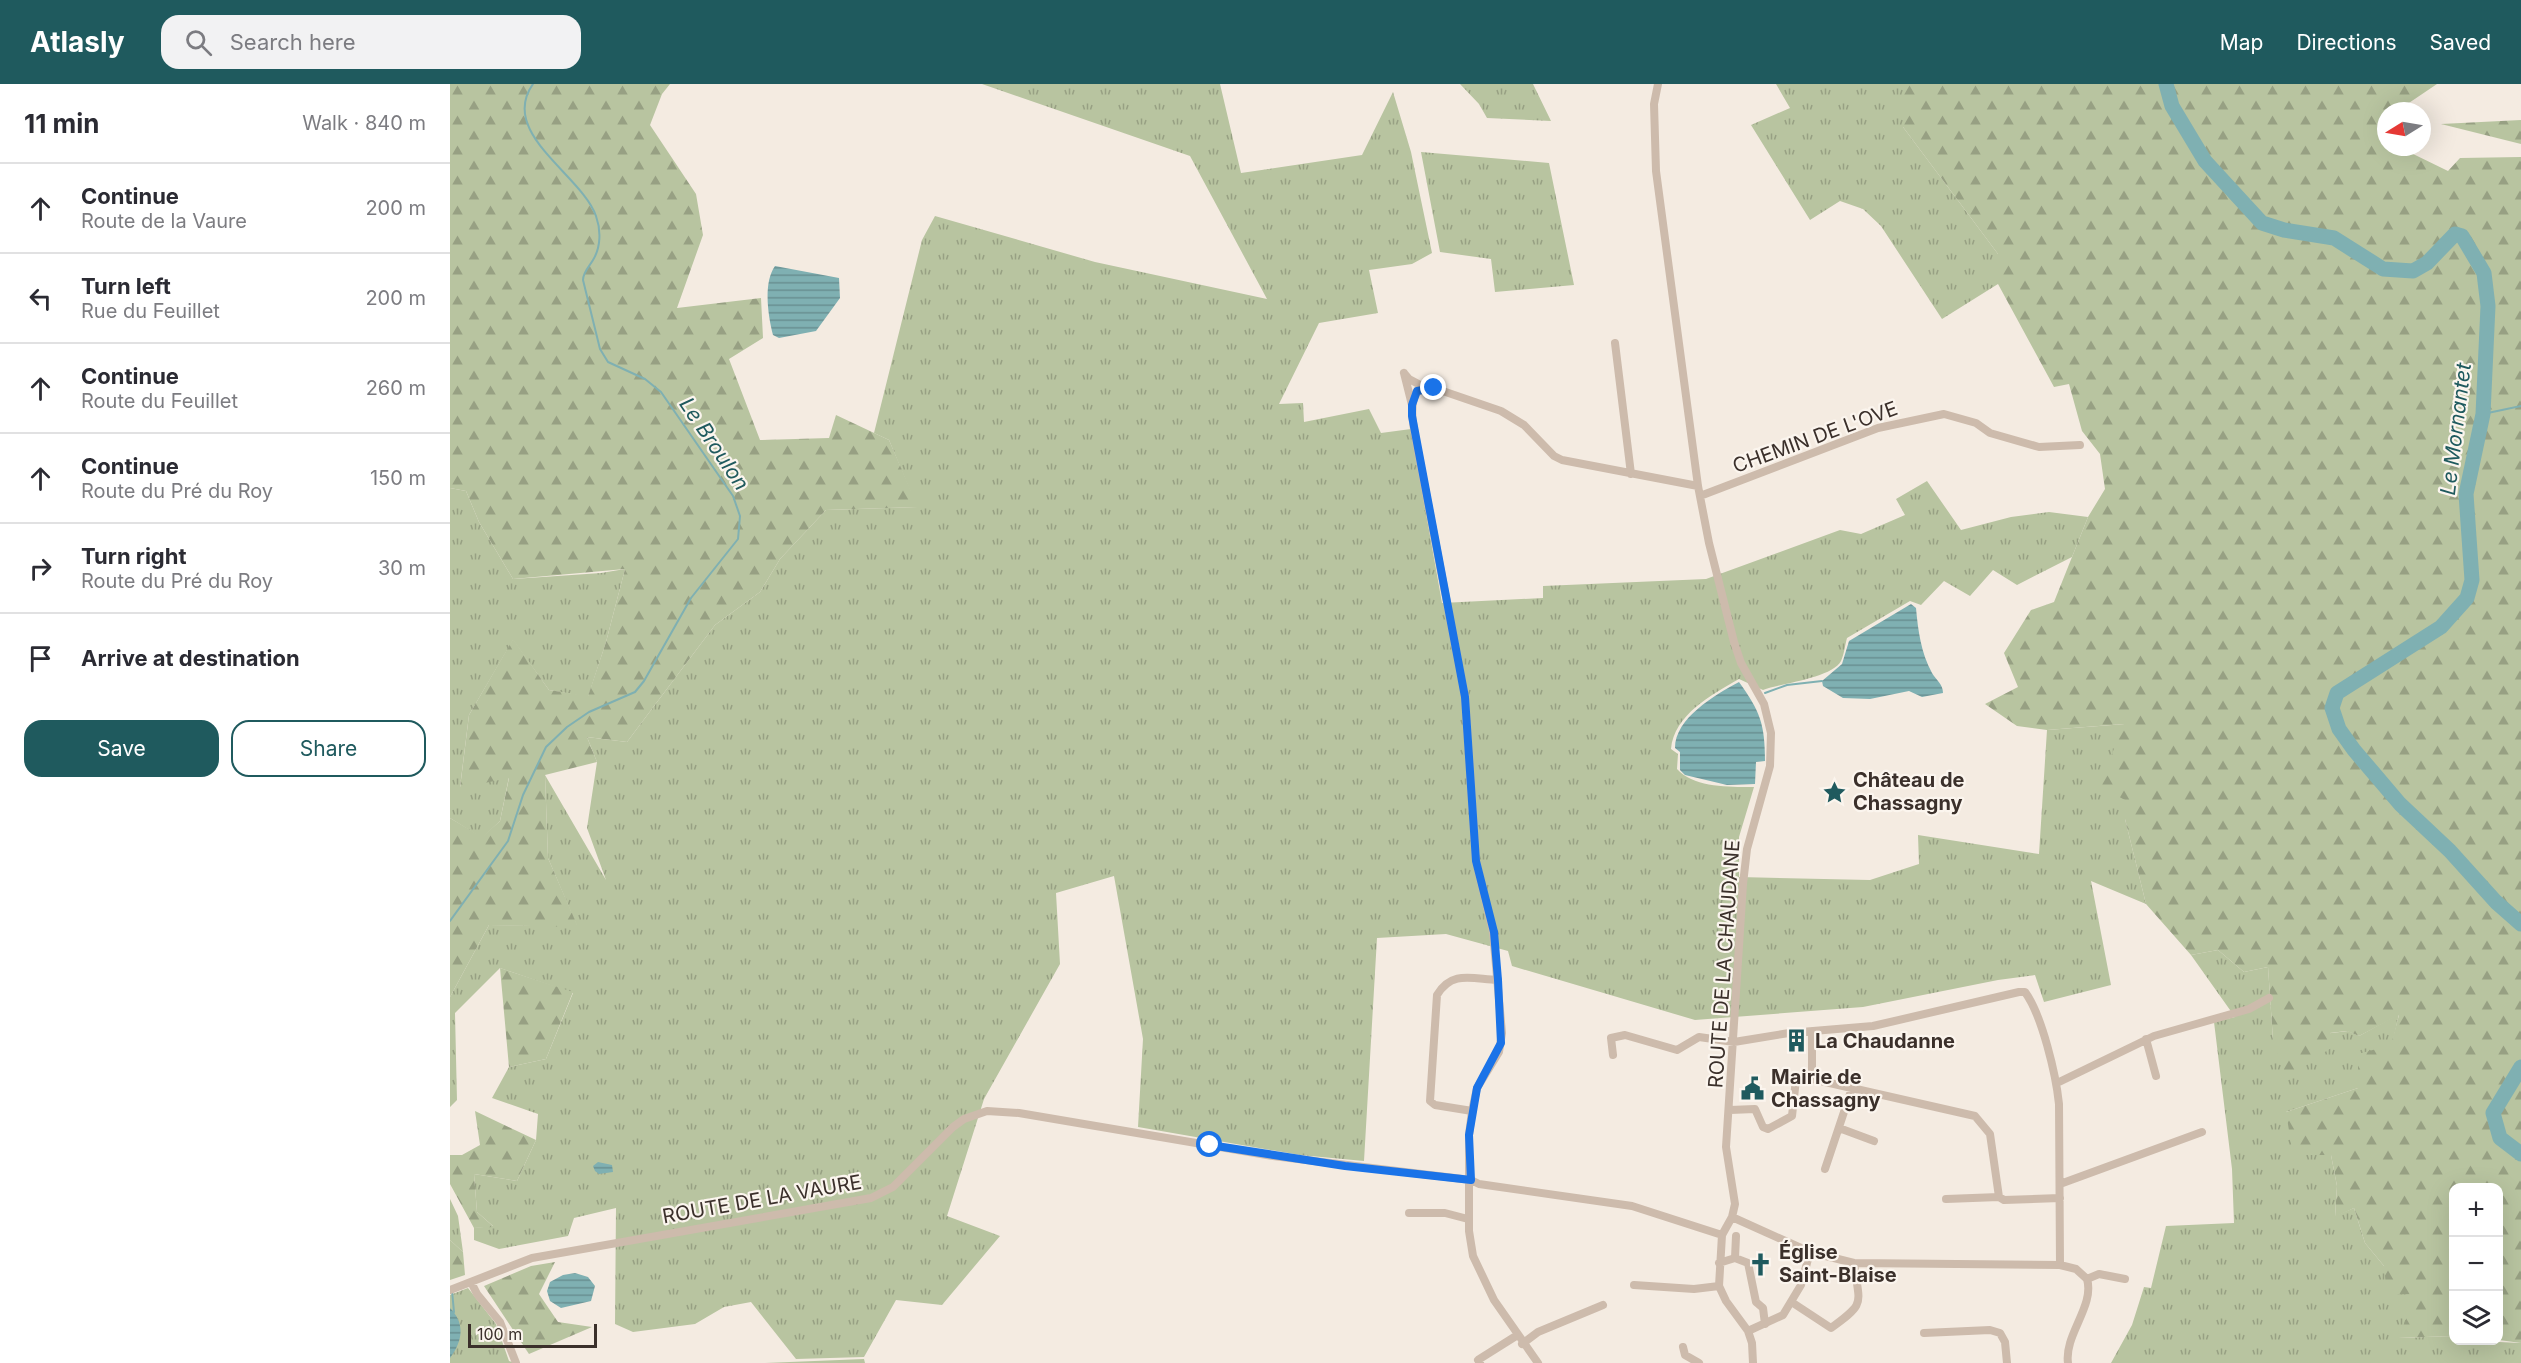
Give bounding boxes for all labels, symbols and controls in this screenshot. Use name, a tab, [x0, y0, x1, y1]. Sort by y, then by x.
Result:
search box	[161, 15, 581, 69]
text: Atlasly	[30, 25, 125, 59]
icon: search	[182, 26, 215, 59]
text: Search here	[230, 29, 356, 55]
text: Map	[2220, 30, 2263, 55]
text: Directions	[2296, 30, 2397, 55]
text: Saved	[2430, 30, 2491, 55]
north arrow	[2377, 102, 2431, 156]
text: 11 min	[24, 108, 100, 139]
text: Walk · 840 m	[302, 111, 426, 135]
text: Continue	[81, 183, 179, 209]
icon: ahead	[24, 192, 57, 225]
text: 200 m	[365, 196, 426, 220]
text: Route de la Vaure	[81, 209, 247, 233]
text: Turn left	[81, 273, 171, 299]
icon: left	[24, 282, 57, 315]
text: 200 m	[365, 286, 426, 310]
text: Rue du Feuillet	[81, 299, 220, 323]
water label: Le Mornantet	[2435, 360, 2476, 497]
text: Continue	[81, 363, 179, 389]
icon: ahead	[24, 372, 57, 405]
route end	[1420, 374, 1446, 400]
text: 260 m	[366, 376, 426, 400]
text: Route du Feuillet	[81, 389, 238, 413]
water label: Le Broulon	[674, 393, 755, 495]
street label: CHEMIN DE L'OVE	[1729, 396, 1901, 478]
text: Continue	[81, 453, 179, 479]
icon: ahead	[24, 462, 57, 495]
text: 150 m	[370, 466, 426, 490]
text: Route du Pré du Roy	[81, 479, 273, 503]
text: Turn right	[81, 543, 187, 569]
icon: right	[24, 552, 57, 585]
text: 30 m	[378, 556, 426, 580]
text: Route du Pré du Roy	[81, 569, 273, 593]
icon: arrive	[24, 642, 57, 675]
text: Arrive at destination	[81, 645, 300, 671]
button: Save	[24, 720, 219, 777]
button: Share	[231, 720, 426, 777]
place label: Château de Chassagny	[1853, 768, 1965, 815]
place icon: Château de Chassagny	[1822, 779, 1848, 805]
street label: ROUTE DE LA CHAUDANE	[1703, 839, 1745, 1089]
building icon: La Chaudanne	[1784, 1028, 1810, 1054]
place label: La Chaudanne	[1815, 1029, 1955, 1053]
place label: Mairie de Chassagny	[1771, 1065, 1881, 1112]
public building icon: Mairie de Chassagny	[1740, 1075, 1766, 1101]
route start	[1196, 1131, 1222, 1157]
street label: ROUTE DE LA VAURE	[660, 1170, 864, 1228]
map controls	[2449, 1183, 2503, 1345]
button: +	[2449, 1183, 2503, 1237]
button: −	[2449, 1237, 2503, 1291]
place label: Église Saint-Blaise	[1779, 1239, 1897, 1287]
church icon: Église Saint-Blaise	[1748, 1251, 1774, 1277]
button: layers	[2449, 1291, 2503, 1345]
scale bar	[468, 1321, 597, 1348]
text: 100 m	[477, 1324, 522, 1344]

